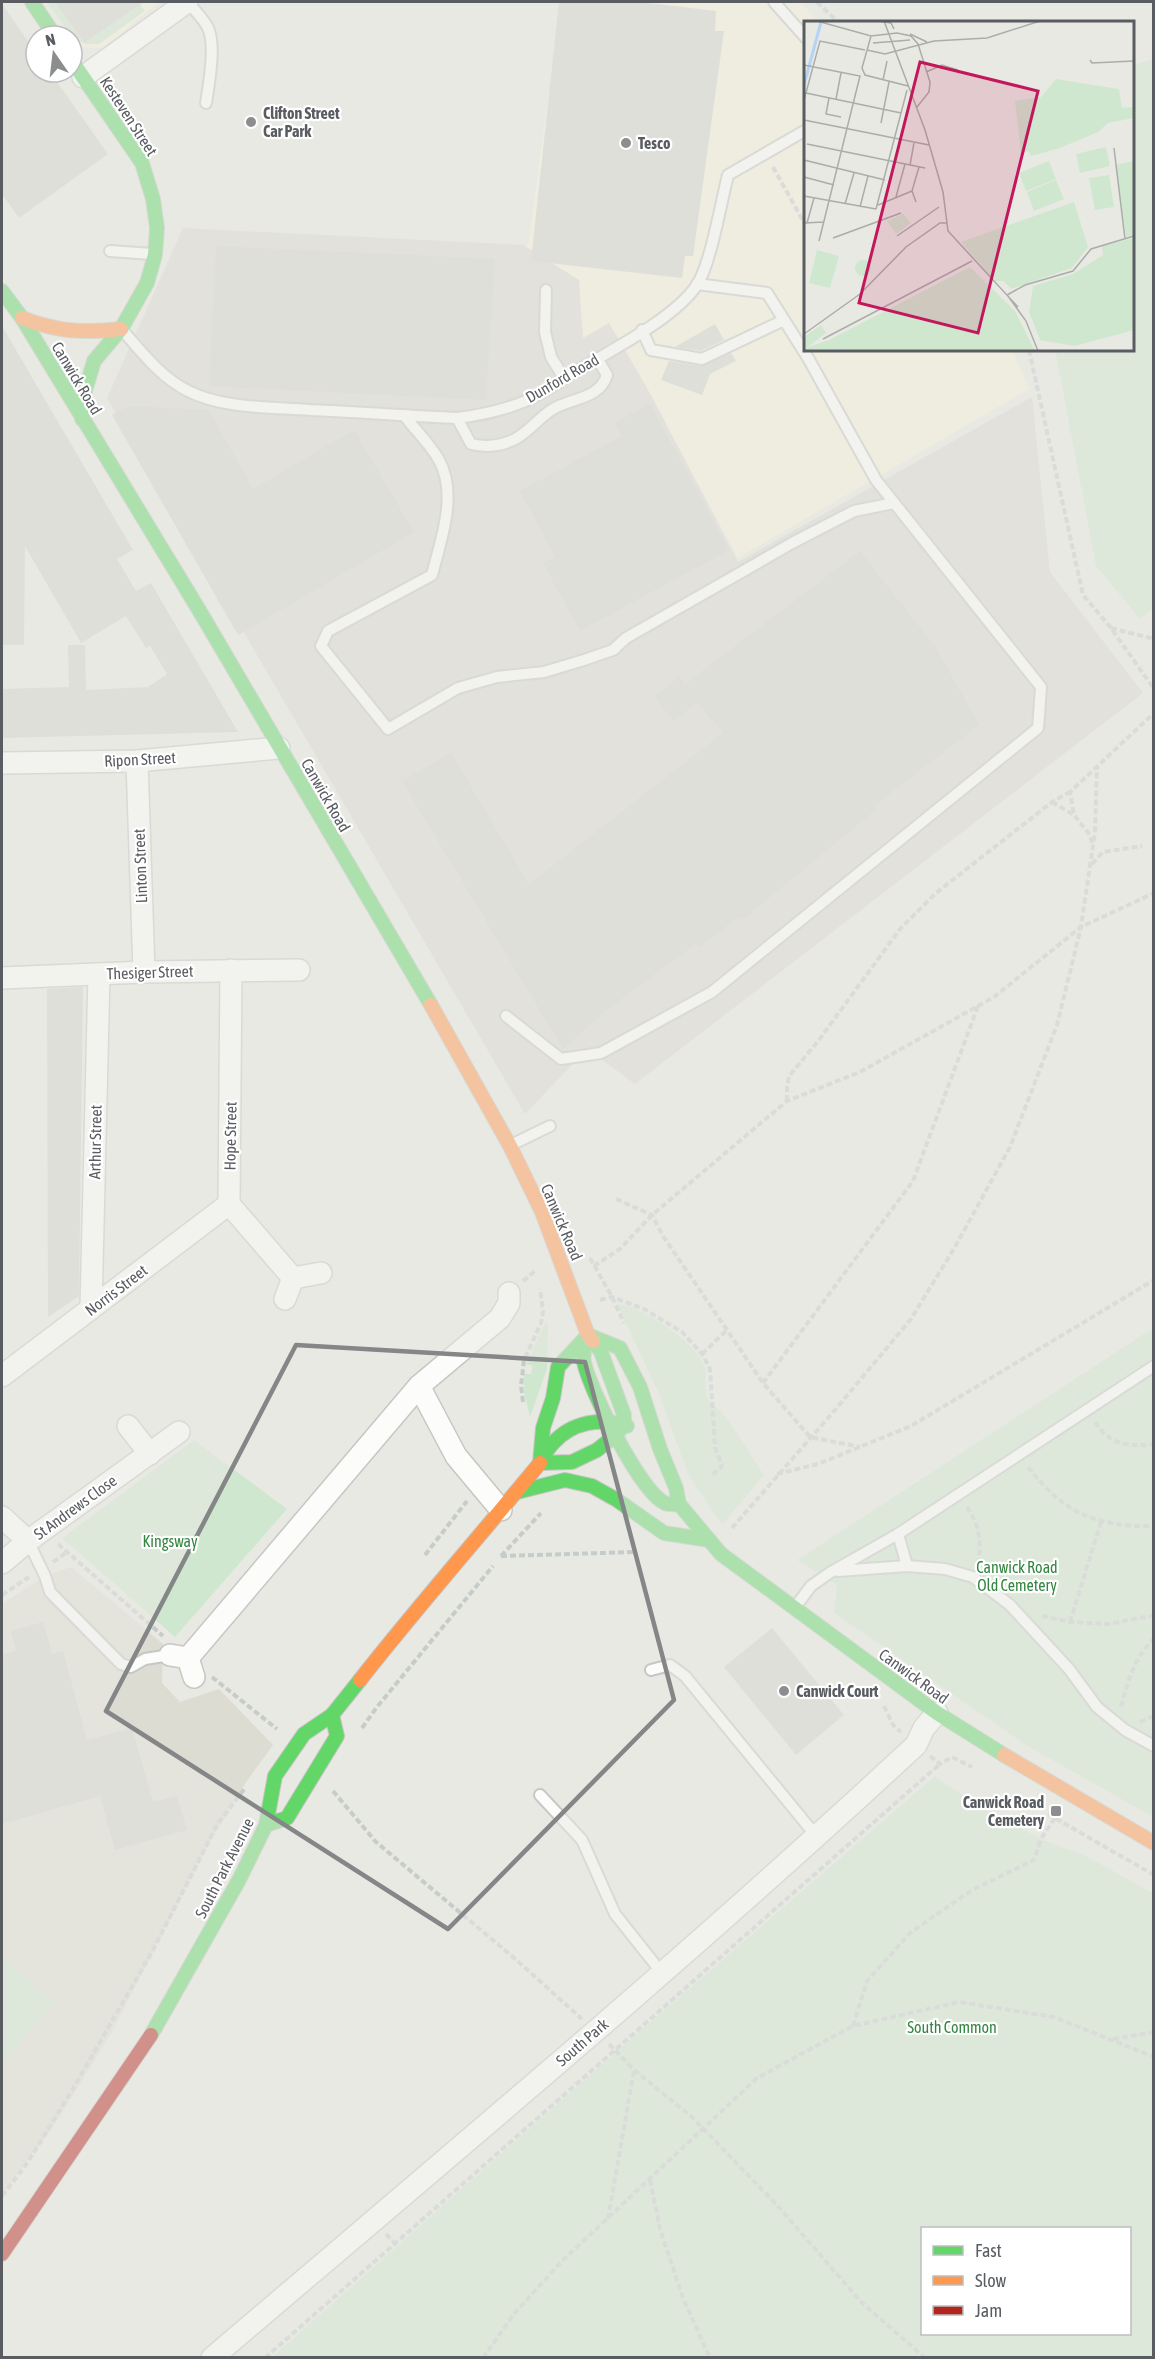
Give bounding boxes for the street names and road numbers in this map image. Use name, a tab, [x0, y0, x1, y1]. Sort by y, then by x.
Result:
street label: Kesteven Street	[97, 73, 161, 159]
street label: Canwick Road	[48, 339, 106, 417]
street label: Dunford Road	[522, 350, 602, 406]
street label: Ripon Street	[104, 748, 177, 771]
street label: Canwick Road	[298, 755, 354, 835]
street label: Linton Street	[130, 828, 150, 904]
street label: Thesiger Street	[106, 961, 194, 984]
street label: Hope Street	[220, 1101, 241, 1171]
street label: Arthur Street	[85, 1104, 105, 1179]
street label: Canwick Road	[538, 1181, 586, 1263]
street label: Norris Street	[81, 1261, 151, 1319]
street label: St Andrews Close	[30, 1471, 120, 1543]
street label: Canwick Road	[876, 1645, 952, 1707]
street label: South Park Avenue	[191, 1815, 257, 1921]
street label: South Park	[552, 2014, 612, 2070]

